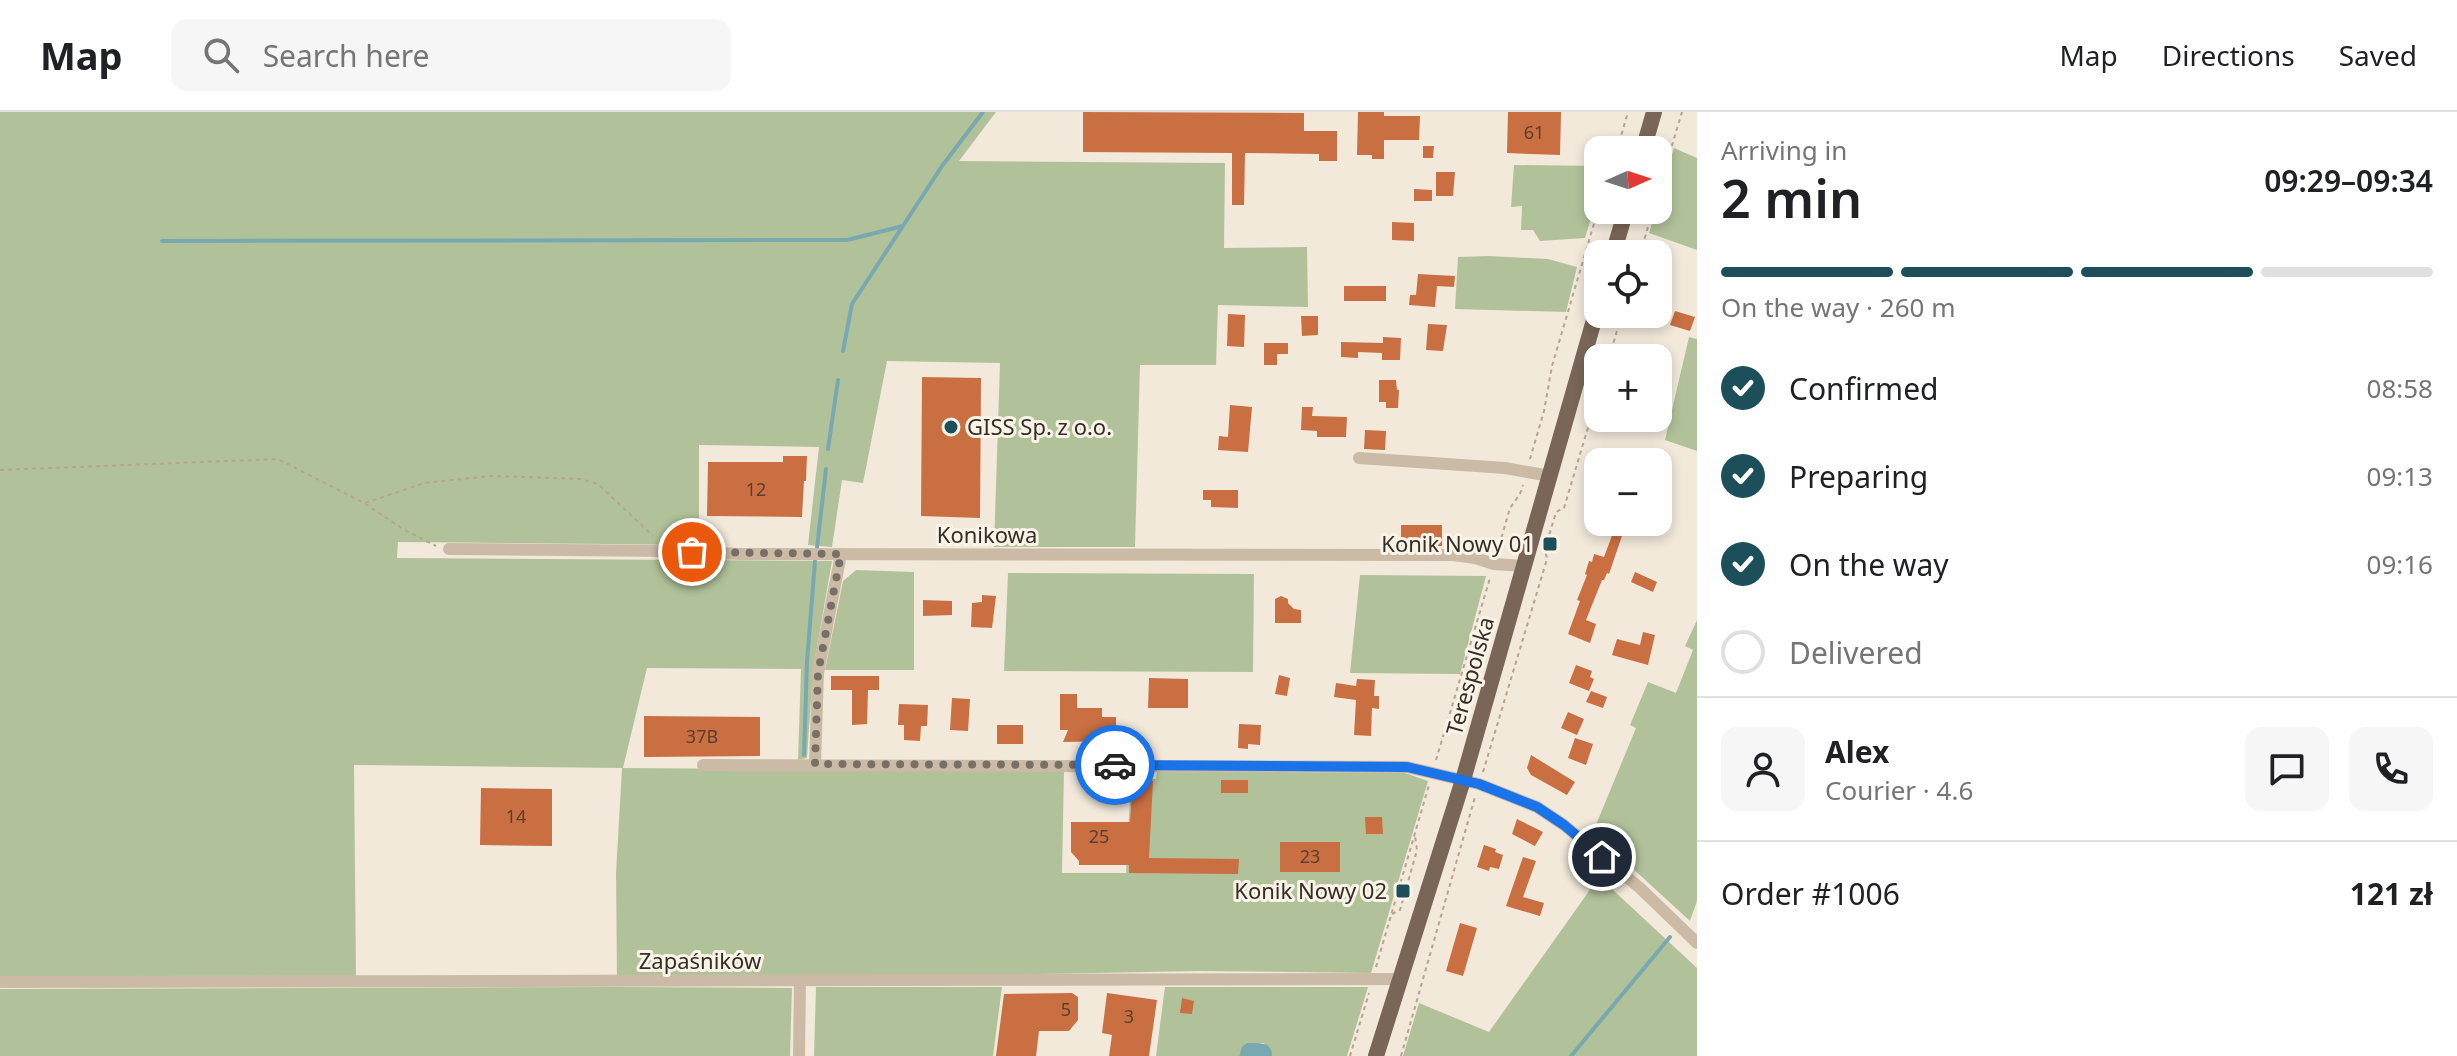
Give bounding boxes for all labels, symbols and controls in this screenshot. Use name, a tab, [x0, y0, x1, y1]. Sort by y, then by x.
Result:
search box	[171, 19, 731, 91]
text: Map	[40, 29, 123, 81]
icon: search	[199, 33, 243, 77]
text: Search here	[263, 35, 430, 76]
text: Map	[2059, 36, 2118, 74]
text: Directions	[2162, 36, 2295, 74]
text: Saved	[2339, 36, 2417, 74]
house number: 61	[1524, 120, 1544, 144]
text: Arriving in	[1721, 132, 1847, 168]
north arrow	[1584, 136, 1672, 224]
map controls	[1584, 136, 1672, 536]
text: 09:29–09:34	[2264, 160, 2433, 201]
text: 2 min	[1721, 162, 1862, 233]
button: locate	[1584, 240, 1672, 328]
text: On the way · 260 m	[1721, 289, 1955, 325]
button: +	[1584, 344, 1672, 432]
icon: check	[1721, 366, 1765, 410]
text: Confirmed	[1789, 368, 1939, 409]
text: 08:58	[2367, 370, 2433, 406]
place label: GISS Sp. z o.o.	[967, 411, 1112, 441]
marker: GISS Sp. z o.o.	[942, 418, 960, 436]
button: −	[1584, 448, 1672, 536]
icon: check	[1721, 454, 1765, 498]
text: Preparing	[1789, 456, 1928, 497]
text: 09:13	[2367, 458, 2433, 494]
house number: 12	[746, 477, 766, 501]
pin	[658, 518, 726, 586]
street label: Konikowa	[937, 519, 1037, 549]
place label: Konik Nowy 01	[1381, 528, 1534, 558]
icon: bag	[670, 530, 714, 574]
marker: Konik Nowy 01	[1541, 535, 1559, 553]
icon: check	[1721, 542, 1765, 586]
text: On the way	[1789, 544, 1949, 585]
text: 09:16	[2367, 546, 2433, 582]
street label: Terespolska	[1438, 613, 1500, 738]
text: Delivered	[1789, 632, 1923, 673]
house number: 37B	[686, 724, 718, 748]
courier	[1075, 725, 1155, 805]
button: person	[1721, 727, 1805, 811]
button: chat	[2245, 727, 2329, 811]
button: phone	[2349, 727, 2433, 811]
text: Alex	[1825, 731, 1889, 772]
icon: car	[1093, 743, 1137, 787]
text: Courier · 4.6	[1825, 772, 1973, 808]
house number: 14	[506, 804, 526, 828]
pin	[1568, 823, 1636, 891]
house number: 25	[1089, 824, 1109, 848]
icon: home	[1580, 835, 1624, 879]
house number: 23	[1300, 844, 1320, 868]
text: Order #1006	[1721, 873, 1900, 914]
text: 121 zł	[2350, 873, 2433, 914]
place label: Konik Nowy 02	[1234, 875, 1387, 905]
marker: Konik Nowy 02	[1394, 882, 1412, 900]
street label: Zapaśników	[639, 945, 762, 975]
house number: 5	[1061, 997, 1071, 1021]
house number: 3	[1124, 1004, 1134, 1028]

